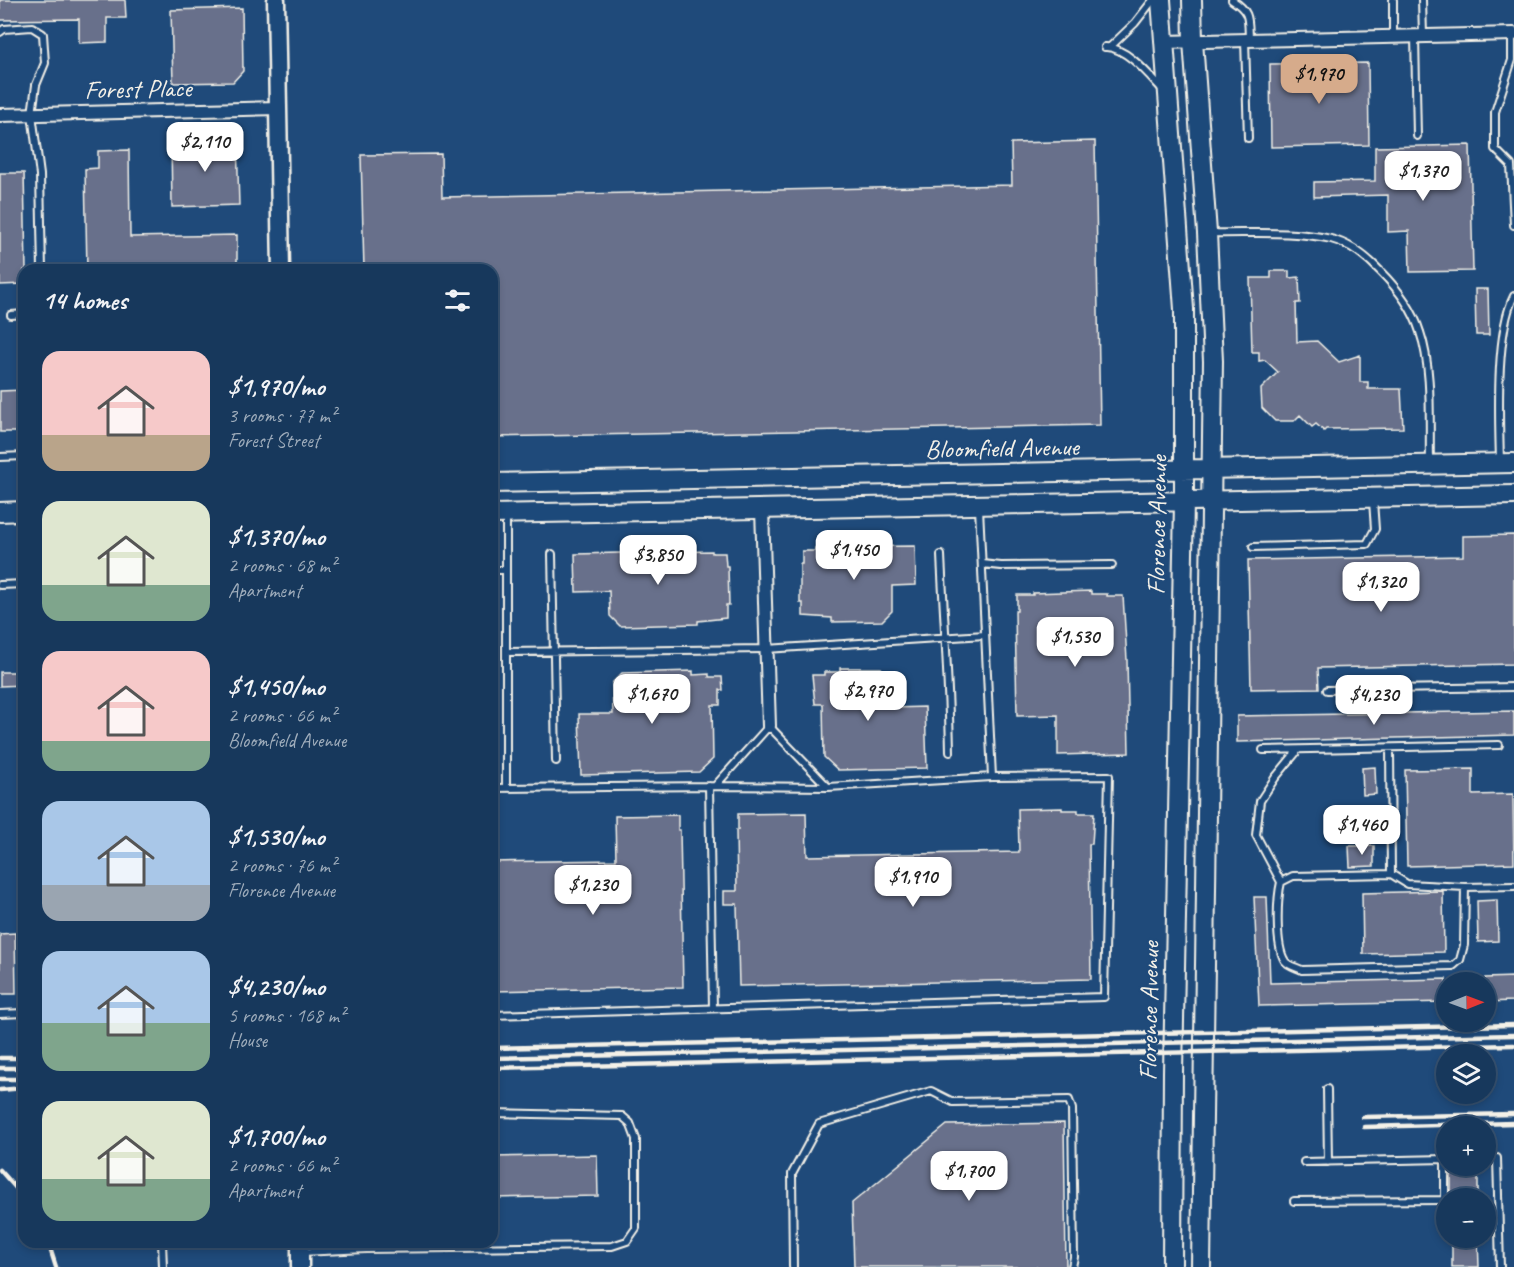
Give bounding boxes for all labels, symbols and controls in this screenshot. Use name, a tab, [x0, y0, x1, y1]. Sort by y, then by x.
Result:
pin: $1,970	[1270, 54, 1368, 105]
text: $1,970	[1295, 61, 1343, 86]
street label: Forest Place	[84, 72, 194, 106]
pin: $2,110	[156, 122, 254, 173]
text: $2,110	[181, 129, 229, 154]
pin: $1,370	[1374, 151, 1472, 202]
text: $1,370	[1399, 158, 1447, 183]
text: 14 homes	[42, 284, 127, 317]
icon: filters	[441, 284, 474, 317]
text: $1,970/mo	[228, 370, 325, 403]
icon: home	[90, 375, 162, 447]
text: 3 rooms · 77 m²	[228, 403, 336, 428]
text: Forest Street	[228, 428, 319, 453]
street label: Bloomfield Avenue	[925, 430, 1081, 466]
street label: Florence Avenue	[1139, 454, 1175, 595]
text: $1,370/mo	[228, 520, 325, 553]
icon: home	[90, 525, 162, 597]
pin: $1,450	[805, 530, 903, 581]
pin: $3,850	[609, 535, 707, 586]
text: $1,450	[830, 537, 878, 562]
text: $3,850	[634, 542, 682, 567]
text: 2 rooms · 68 m²	[228, 553, 336, 578]
pin: $1,320	[1332, 562, 1430, 613]
text: $1,320	[1357, 569, 1405, 594]
text: Apartment	[228, 578, 301, 603]
pin: $1,530	[1026, 617, 1124, 668]
text: $1,530	[1051, 624, 1099, 649]
text: $1,450/mo	[228, 670, 325, 703]
pin: $2,970	[819, 671, 917, 722]
pin: $1,670	[603, 674, 701, 725]
icon: home	[90, 675, 162, 747]
pin: $4,230	[1325, 675, 1423, 726]
text: $2,970	[844, 678, 892, 703]
text: $1,670	[627, 681, 677, 706]
text: $4,230	[1350, 682, 1398, 707]
text: 2 rooms · 66 m²	[228, 703, 336, 728]
text: Bloomfield Avenue	[228, 728, 346, 753]
pin: $1,460	[1313, 805, 1411, 856]
text: $1,460	[1337, 812, 1387, 837]
text: $1,530/mo	[228, 820, 325, 853]
icon: home	[90, 825, 162, 897]
text: 2 rooms · 76 m²	[228, 853, 336, 878]
pin: $1,910	[864, 857, 962, 908]
text: $1,910	[889, 864, 937, 889]
pin: $1,230	[544, 865, 642, 916]
text: $1,230	[569, 872, 617, 897]
text: Florence Avenue	[228, 878, 335, 903]
street label: Florence Avenue	[1131, 940, 1167, 1081]
text: $4,230/mo	[228, 970, 325, 1003]
north arrow	[1436, 972, 1496, 1032]
map controls	[1436, 972, 1496, 1248]
icon: home	[90, 975, 162, 1047]
text: 5 rooms · 168 m²	[228, 1003, 345, 1028]
text: House	[228, 1028, 267, 1053]
button: layers	[1436, 1044, 1496, 1104]
button: +	[1436, 1116, 1496, 1176]
text: $1,700/mo	[228, 1120, 325, 1153]
icon: home	[90, 1125, 162, 1197]
pin: $1,700	[920, 1151, 1018, 1202]
text: 2 rooms · 66 m²	[228, 1153, 336, 1178]
text: $1,700	[945, 1158, 993, 1183]
text: Apartment	[228, 1178, 301, 1203]
button: −	[1436, 1188, 1496, 1248]

